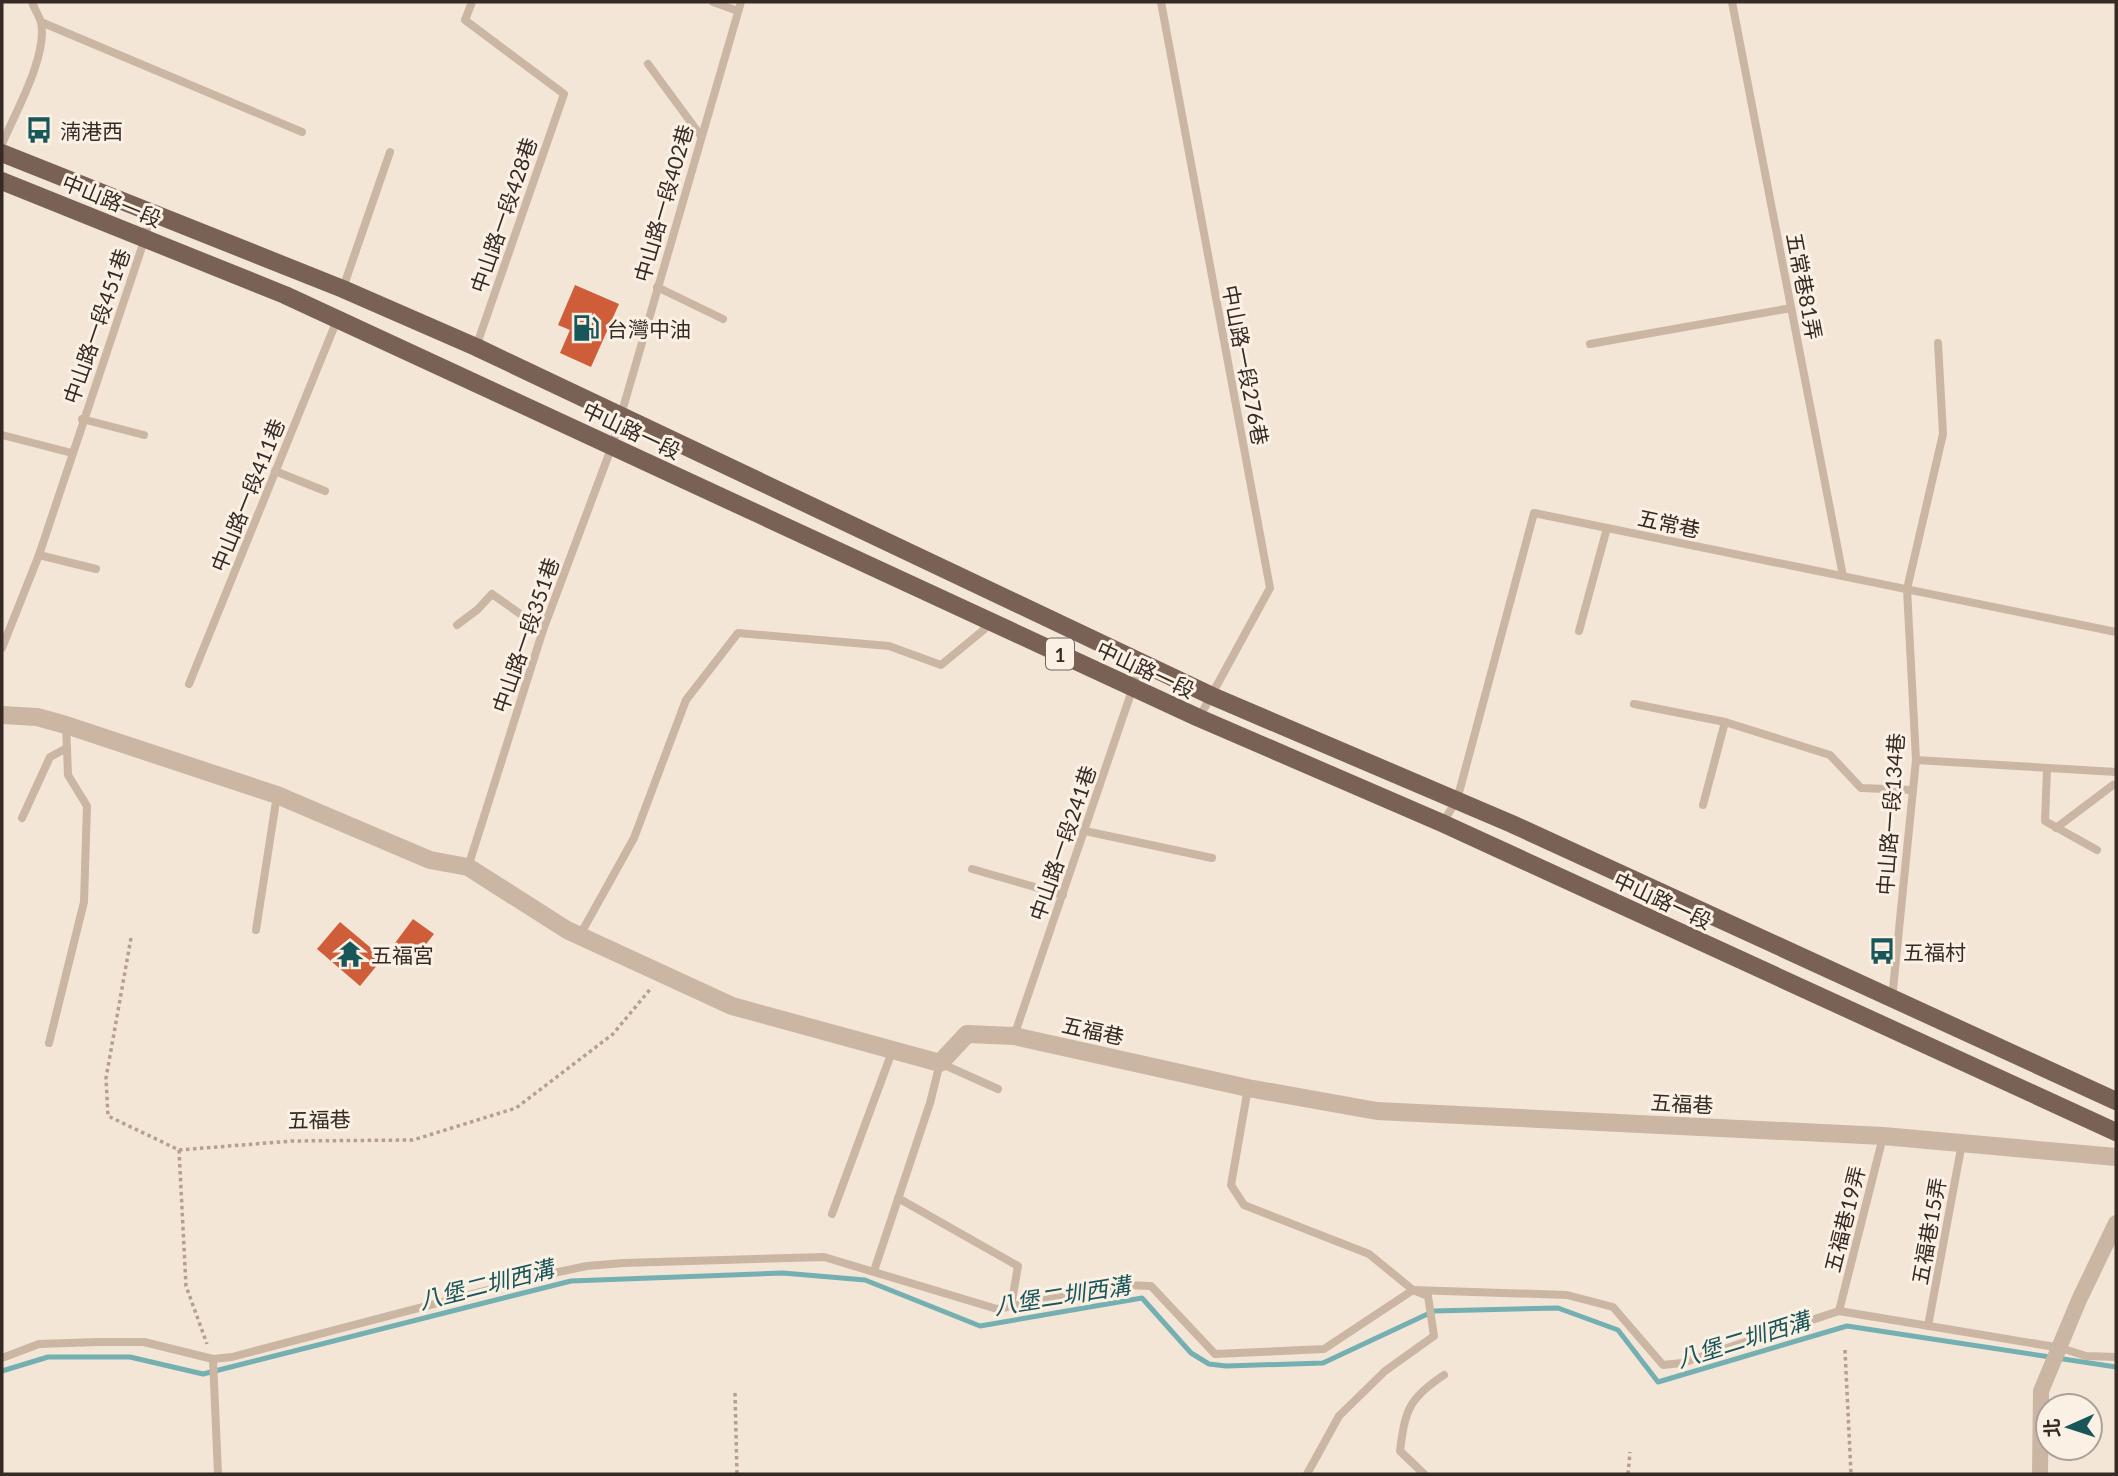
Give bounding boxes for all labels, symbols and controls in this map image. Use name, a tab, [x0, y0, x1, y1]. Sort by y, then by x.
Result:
bus stop icon: 湳港西	[24, 115, 54, 145]
place label: 湳港西	[60, 118, 123, 143]
street label: 中山路一段402巷	[629, 121, 697, 285]
street label: 中山路一段428巷	[465, 134, 541, 296]
street label: 中山路一段	[59, 169, 165, 231]
street label: 五常巷81弄	[1782, 230, 1828, 342]
street label: 中山路一段451巷	[58, 245, 134, 407]
street label: 中山路一段276巷	[1218, 283, 1274, 447]
fuel station icon: 台灣中油	[571, 313, 601, 343]
place label: 台灣中油	[607, 316, 691, 341]
street label: 中山路一段	[579, 396, 685, 464]
street label: 中山路一段411巷	[205, 415, 289, 575]
street label: 五常巷	[1636, 504, 1702, 542]
street label: 中山路一段351巷	[487, 554, 563, 716]
street label: 中山路一段	[1093, 635, 1199, 703]
road number: 1	[1046, 638, 1074, 670]
street label: 中山路一段134巷	[1872, 732, 1908, 896]
street label: 中山路一段241巷	[1024, 762, 1100, 924]
street label: 中山路一段	[1610, 866, 1716, 934]
bus stop icon: 五福村	[1867, 936, 1897, 966]
temple icon: 五福宮	[335, 939, 365, 969]
place label: 五福村	[1903, 939, 1966, 964]
place label: 五福宮	[371, 942, 434, 967]
street label: 五福巷	[1060, 1011, 1126, 1049]
street label: 五福巷	[1650, 1089, 1714, 1117]
street label: 五福巷	[287, 1106, 351, 1132]
street label: 五福巷19弄	[1819, 1163, 1869, 1275]
street label: 五福巷15弄	[1906, 1175, 1950, 1287]
water label: 八堡二圳西溝	[416, 1253, 559, 1314]
water label: 八堡二圳西溝	[992, 1270, 1135, 1320]
water label: 八堡二圳西溝	[1673, 1305, 1816, 1373]
north arrow	[2034, 1392, 2104, 1462]
text: 北	[2040, 1418, 2064, 1438]

